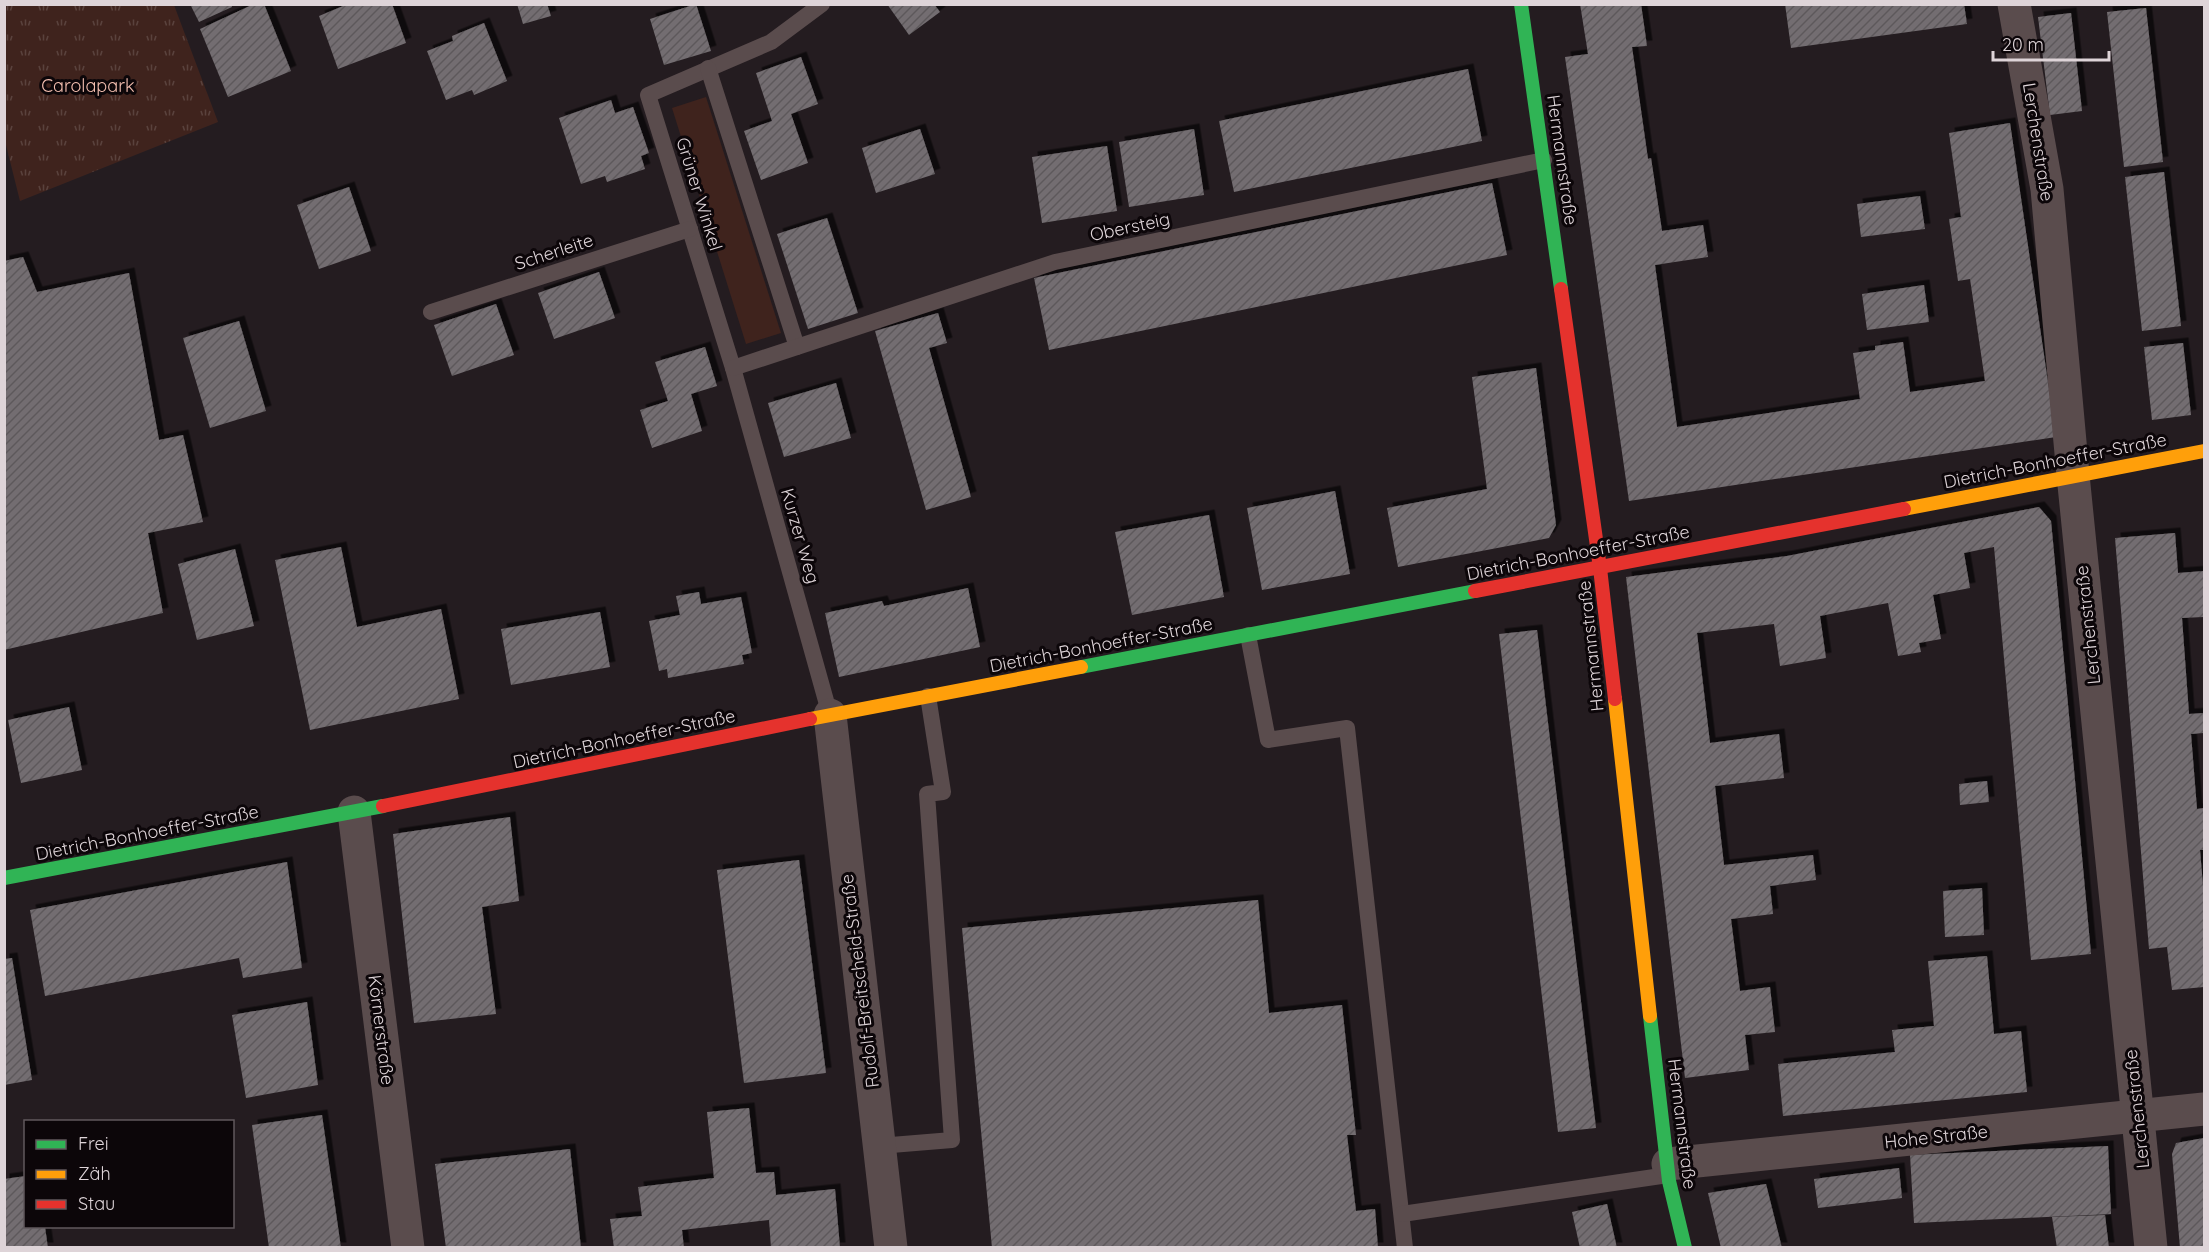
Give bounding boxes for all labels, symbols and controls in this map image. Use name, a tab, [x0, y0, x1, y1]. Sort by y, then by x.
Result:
scale bar	[1993, 24, 2108, 62]
text: 20 m	[2002, 33, 2044, 56]
park label: Carolapark	[41, 74, 135, 97]
street label: Lerchenstraße	[2018, 81, 2059, 203]
street label: Hermannstraße	[1542, 93, 1583, 227]
street label: Grüner Winkel	[671, 134, 728, 253]
street label: Obersteig	[1088, 207, 1172, 246]
street label: Scherleite	[512, 228, 596, 275]
street label: Dietrich-Bonhoeffer-Straße	[1941, 428, 2168, 493]
street label: Kurzer Weg	[776, 486, 825, 586]
street label: Dietrich-Bonhoeffer-Straße	[1464, 520, 1691, 585]
street label: Lerchenstraße	[2070, 564, 2105, 686]
street label: Hermannstraße	[1572, 579, 1609, 713]
street label: Dietrich-Bonhoeffer-Straße	[987, 612, 1214, 677]
street label: Dietrich-Bonhoeffer-Straße	[511, 704, 737, 773]
street label: Dietrich-Bonhoeffer-Straße	[33, 800, 260, 865]
street label: Rudolf-Breitscheid-Straße	[835, 873, 884, 1089]
street label: Körnerstraße	[363, 974, 400, 1086]
street label: Lerchenstraße	[2119, 1048, 2154, 1170]
street label: Hermannstraße	[1663, 1057, 1702, 1191]
legend	[24, 1120, 234, 1228]
street label: Hohe Straße	[1883, 1120, 1989, 1153]
text: Frei	[78, 1132, 109, 1155]
text: Zäh	[78, 1162, 111, 1185]
text: Stau	[78, 1192, 115, 1215]

